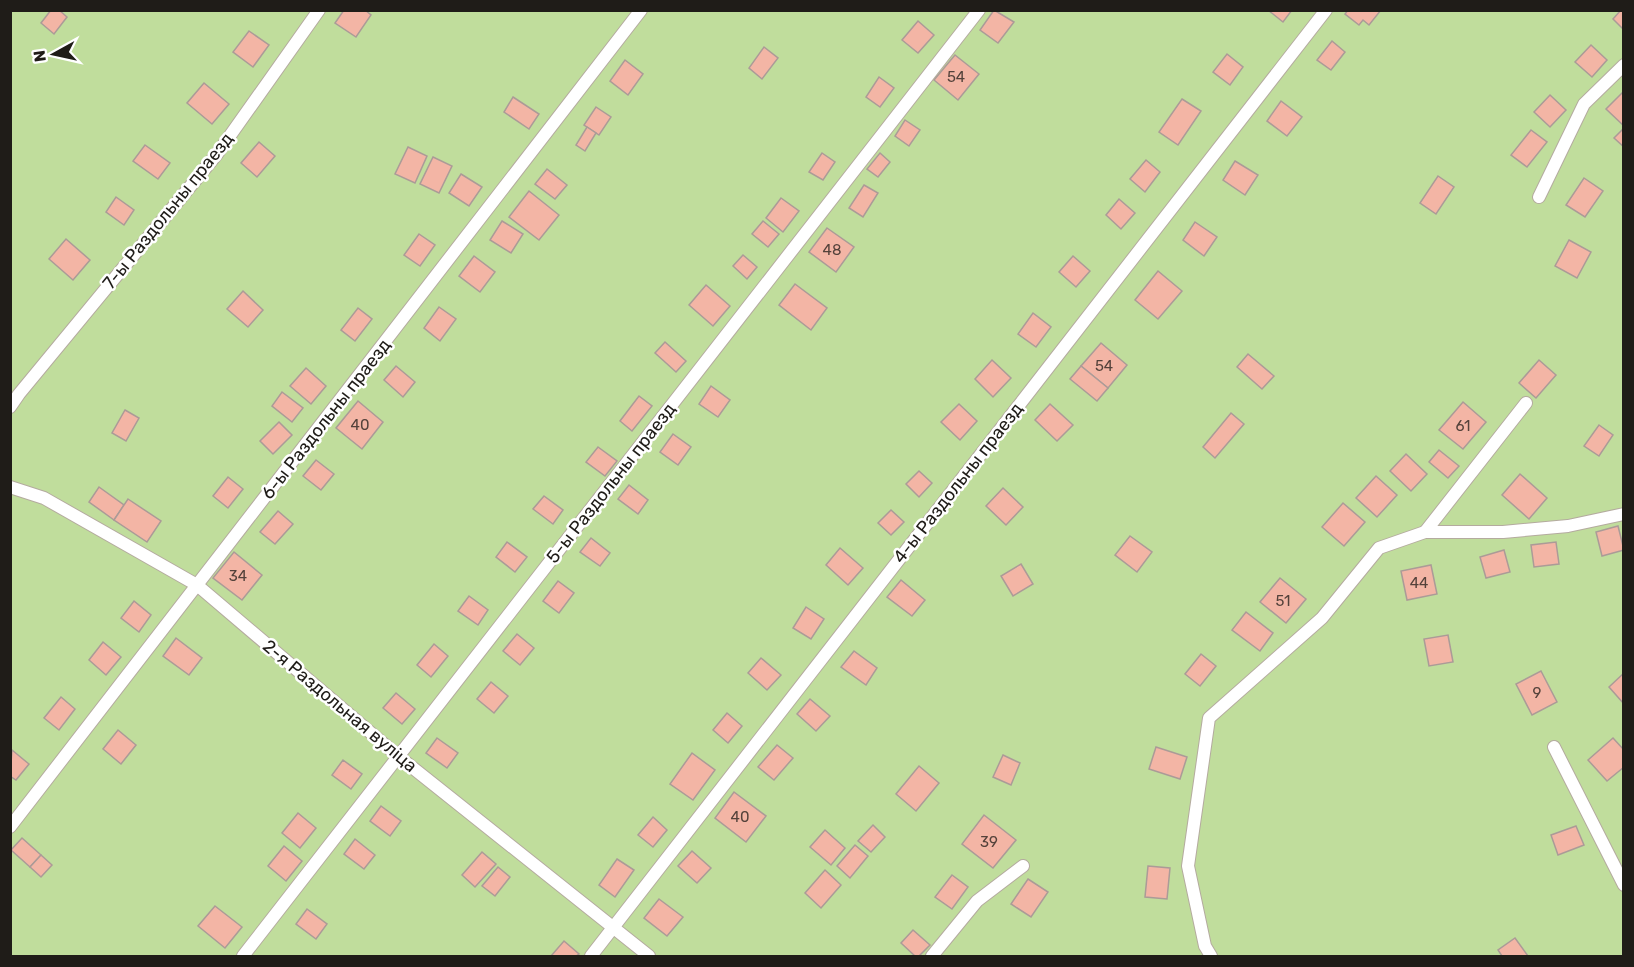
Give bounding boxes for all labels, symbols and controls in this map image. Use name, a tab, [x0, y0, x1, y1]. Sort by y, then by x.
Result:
north arrow	[24, 24, 84, 84]
text: N	[29, 49, 50, 63]
house number: 54	[947, 68, 965, 86]
street label: 7-ы Раздольны праезд	[98, 128, 238, 294]
house number: 48	[823, 241, 841, 259]
street label: 6-ы Раздольны праезд	[257, 334, 396, 504]
house number: 54	[1095, 357, 1113, 375]
street label: 5-ы Раздольны праезд	[542, 398, 681, 567]
street label: 4-ы Раздольны праезд	[888, 398, 1028, 568]
house number: 40	[351, 416, 369, 434]
house number: 61	[1455, 417, 1471, 435]
house number: 34	[229, 567, 247, 585]
house number: 44	[1410, 574, 1428, 592]
house number: 51	[1275, 592, 1291, 610]
street label: 2-я Раздольная вуліца	[258, 635, 422, 777]
house number: 9	[1533, 684, 1542, 702]
house number: 40	[731, 808, 749, 826]
house number: 39	[980, 833, 998, 851]

